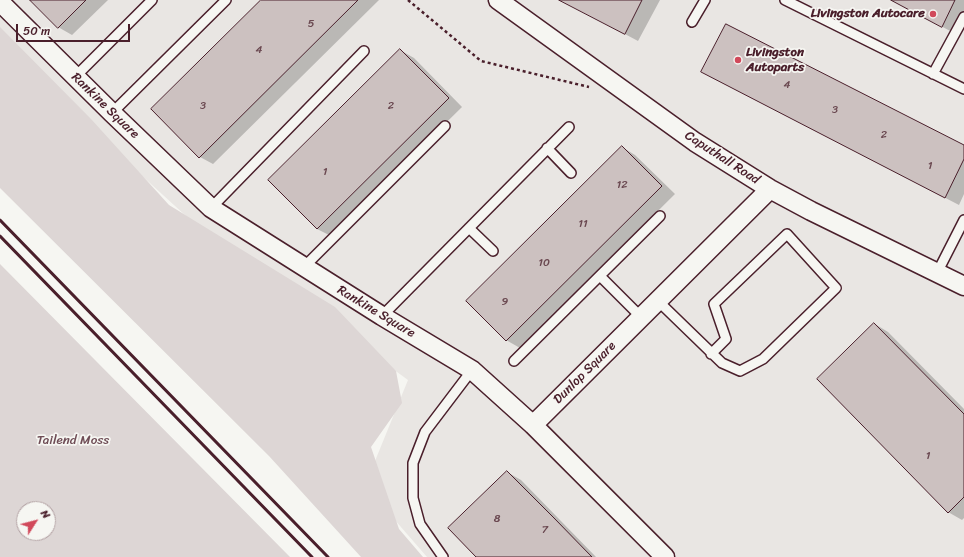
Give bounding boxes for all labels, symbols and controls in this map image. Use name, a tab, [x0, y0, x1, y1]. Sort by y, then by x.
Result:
place label: Livingston Autocare	[811, 6, 925, 22]
marker: Livingston Autocare	[928, 9, 938, 19]
scale bar	[18, 16, 132, 42]
house number: 5	[308, 17, 314, 31]
text: 50 m	[23, 20, 50, 42]
house number: 4	[256, 43, 262, 57]
place label: Livingston Autoparts	[746, 45, 804, 76]
marker: Livingston Autoparts	[733, 55, 743, 65]
street label: Rankine Square	[68, 70, 142, 142]
house number: 4	[784, 78, 790, 92]
house number: 3	[200, 99, 206, 113]
house number: 2	[388, 99, 394, 113]
house number: 3	[832, 103, 838, 117]
street label: Caputhall Road	[682, 128, 762, 188]
house number: 2	[881, 128, 887, 142]
house number: 1	[928, 159, 932, 173]
house number: 1	[323, 165, 327, 179]
house number: 12	[616, 178, 628, 192]
house number: 11	[578, 217, 588, 231]
house number: 10	[538, 256, 550, 270]
street label: Rankine Square	[334, 283, 418, 341]
house number: 9	[502, 295, 508, 309]
street label: Dunlop Square	[551, 339, 619, 407]
park label: Tailend Moss	[37, 433, 109, 449]
house number: 1	[926, 449, 930, 463]
north arrow	[16, 501, 56, 541]
text: N	[35, 506, 55, 523]
house number: 8	[494, 512, 500, 526]
house number: 7	[542, 523, 548, 537]

